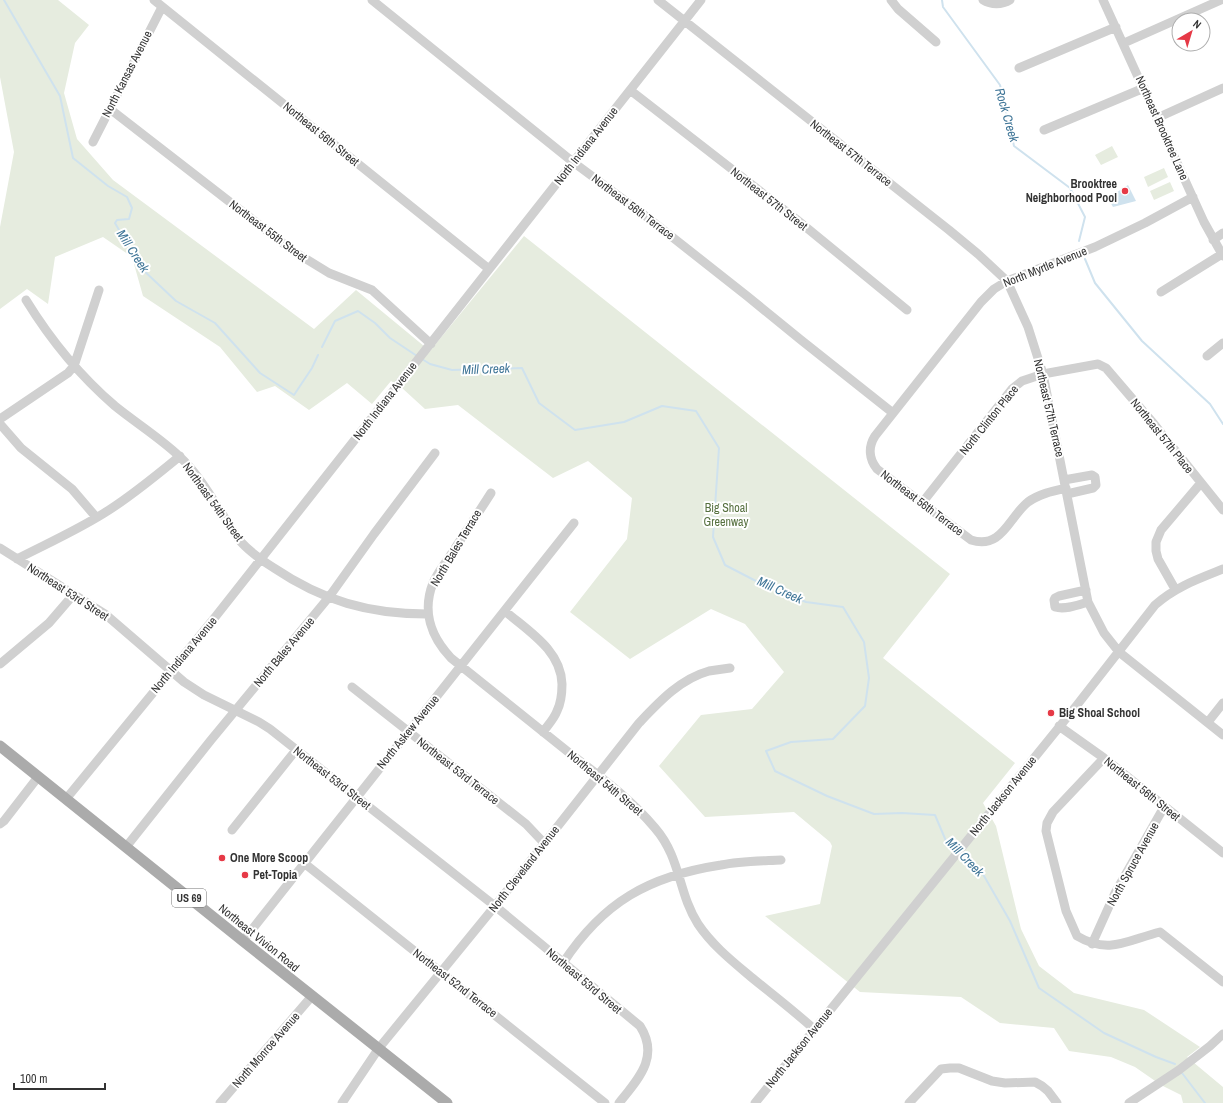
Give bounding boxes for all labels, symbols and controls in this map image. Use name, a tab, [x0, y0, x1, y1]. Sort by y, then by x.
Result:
north arrow	[1171, 12, 1211, 52]
text: N	[1190, 17, 1204, 32]
street label: North Kansas Avenue	[98, 28, 156, 120]
street label: Northeast Brooktree Lane	[1132, 73, 1192, 183]
water label: Rock Creek	[991, 86, 1023, 145]
street label: Northeast 56th Street	[280, 98, 363, 170]
street label: North Indiana Avenue	[550, 104, 622, 188]
street label: Northeast 57th Terrace	[807, 116, 895, 190]
street label: Northeast 57th Street	[727, 164, 811, 234]
street label: Northeast 56th Terrace	[588, 171, 678, 243]
place label: Brooktree Neighborhood Pool	[1026, 176, 1118, 206]
marker: Brooktree Neighborhood Pool	[1120, 186, 1130, 196]
street label: Northeast 55th Street	[226, 196, 310, 266]
water label: Mill Creek	[113, 226, 154, 276]
street label: North Myrtle Avenue	[1001, 243, 1089, 291]
street label: Northeast 57th Terrace	[1030, 358, 1068, 458]
street label: North Indiana Avenue	[349, 359, 421, 443]
water label: Mill Creek	[462, 360, 511, 378]
street label: North Clinton Place	[956, 382, 1022, 458]
street label: Northeast 57th Place	[1127, 395, 1197, 477]
street label: Northeast 54th Street	[179, 459, 247, 545]
street label: Northeast 56th Terrace	[877, 467, 967, 539]
park label: Big Shoal Greenway	[704, 500, 748, 530]
street label: North Bales Terrace	[427, 507, 485, 589]
street label: Northeast 53rd Street	[24, 560, 112, 624]
water label: Mill Creek	[755, 572, 806, 608]
street label: North Indiana Avenue	[147, 613, 221, 697]
street label: North Bales Avenue	[250, 614, 318, 690]
street label: North Askew Avenue	[373, 692, 443, 772]
place label: Big Shoal School	[1059, 705, 1140, 721]
marker: Big Shoal School	[1046, 708, 1056, 718]
street label: Northeast 53rd Terrace	[413, 734, 503, 808]
street label: Northeast 53rd Street	[290, 743, 374, 813]
street label: Northeast 54th Street	[564, 747, 646, 819]
street label: North Jackson Avenue	[966, 753, 1040, 839]
street label: Northeast 56th Street	[1101, 753, 1184, 825]
street label: North Spruce Avenue	[1103, 819, 1163, 909]
street label: North Cleveland Avenue	[485, 822, 563, 916]
water label: Mill Creek	[942, 834, 988, 881]
place label: One More Scoop	[230, 850, 308, 866]
marker: One More Scoop	[217, 853, 227, 863]
place label: Pet-Topia	[253, 867, 298, 883]
marker: Pet-Topia	[240, 870, 250, 880]
road number: US 69	[172, 889, 206, 907]
street label: Northeast Vivion Road	[215, 901, 303, 975]
street label: Northeast 52nd Terrace	[410, 945, 500, 1021]
street label: Northeast 53rd Street	[543, 945, 625, 1018]
street label: North Jackson Avenue	[762, 1005, 836, 1091]
street label: North Monroe Avenue	[229, 1009, 303, 1091]
scale bar	[14, 1065, 105, 1091]
text: 100 m	[20, 1071, 47, 1087]

